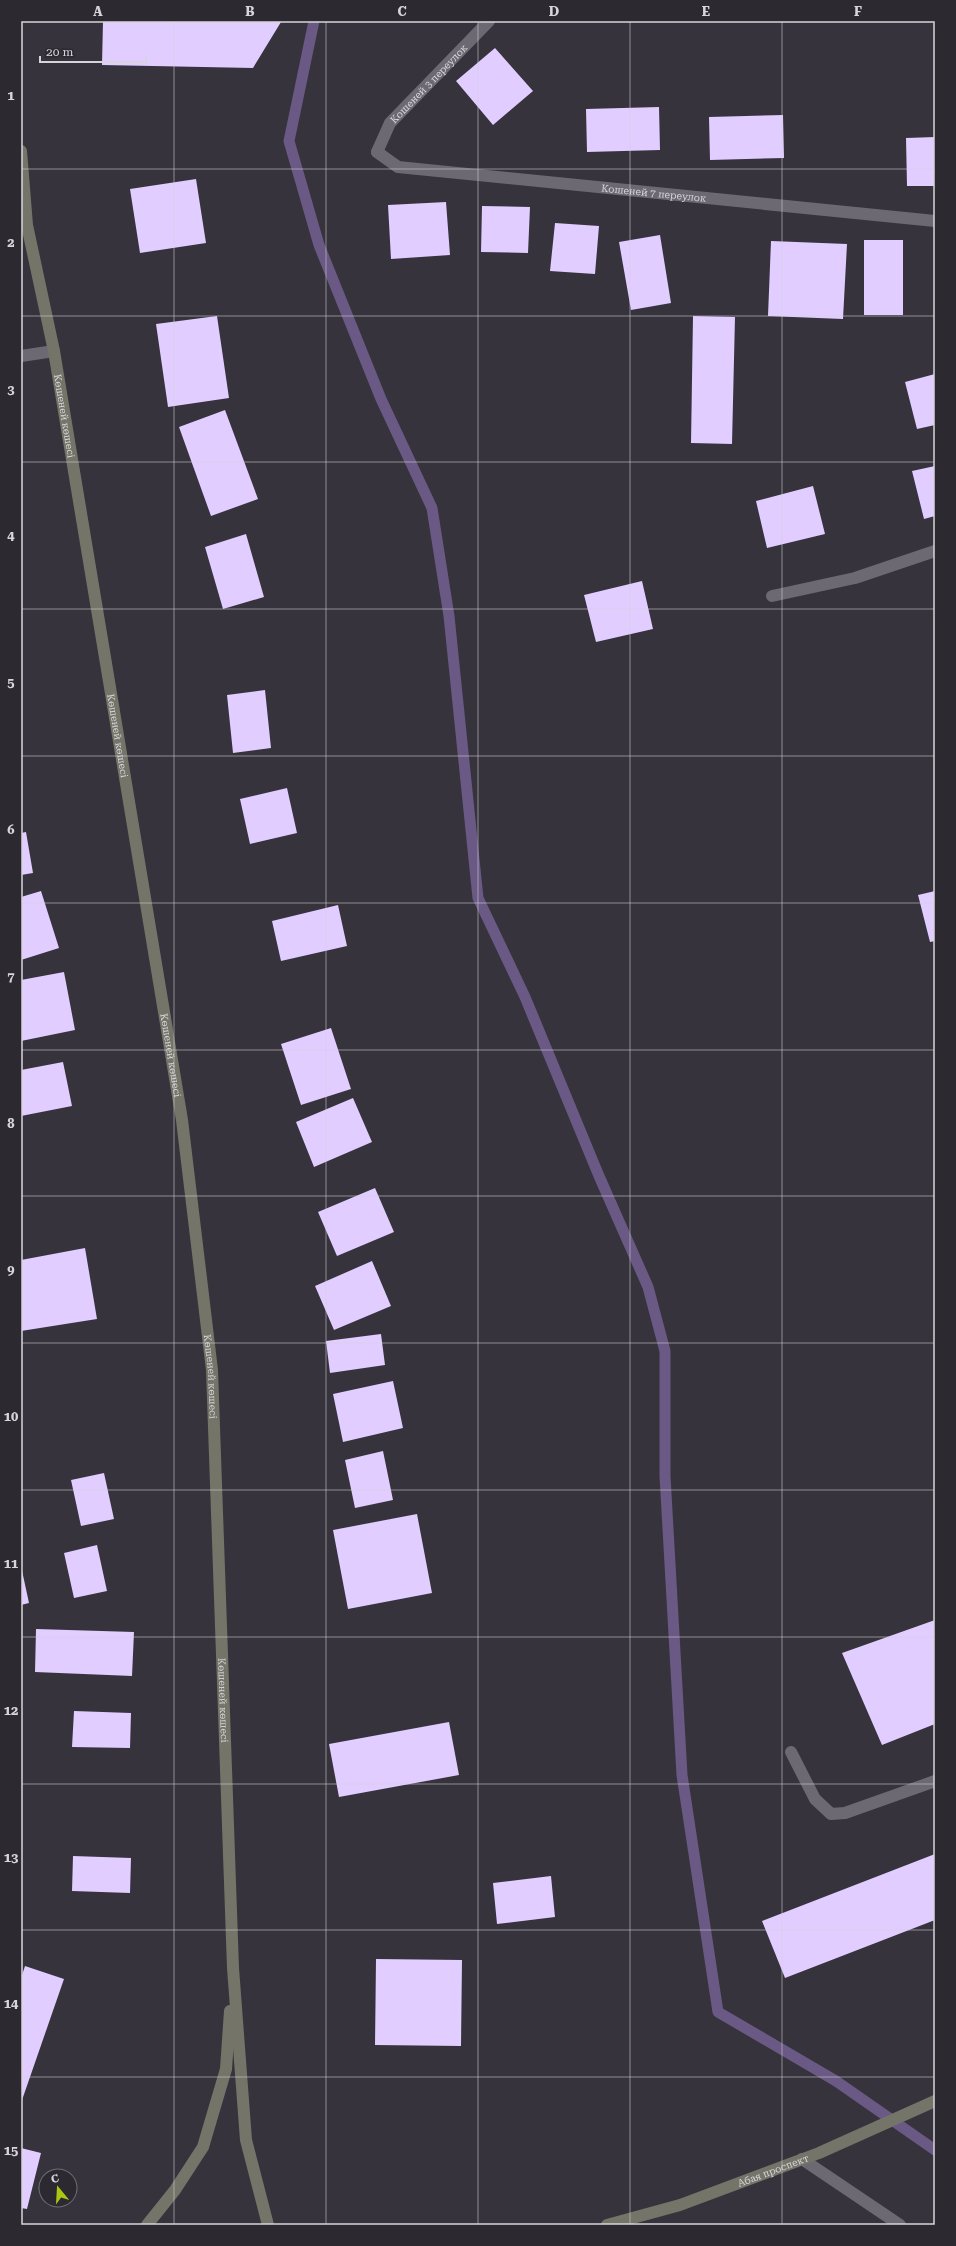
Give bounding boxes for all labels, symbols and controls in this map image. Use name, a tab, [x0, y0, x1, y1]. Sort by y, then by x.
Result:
text: A	[93, 4, 103, 19]
text: B	[245, 4, 255, 19]
text: C	[397, 4, 407, 19]
text: D	[549, 4, 559, 19]
text: E	[702, 4, 710, 19]
text: F	[854, 4, 862, 19]
scale bar	[40, 38, 146, 64]
street label: Кошеней 3 переулок	[388, 41, 470, 125]
text: 20 m	[46, 45, 73, 59]
text: 1	[7, 88, 15, 103]
street label: Кошеней 7 переулок	[601, 182, 708, 204]
text: 2	[7, 235, 15, 250]
street label: Көшеней көшесі	[52, 373, 77, 459]
text: 3	[7, 382, 15, 397]
text: 4	[7, 528, 15, 543]
text: 5	[7, 675, 15, 690]
street label: Көшеней көшесі	[106, 693, 130, 778]
text: 6	[7, 822, 15, 837]
text: 7	[7, 969, 15, 984]
street label: Көшеней көшесі	[159, 1013, 184, 1098]
text: 8	[7, 1116, 15, 1131]
text: 9	[7, 1262, 15, 1277]
street label: Көшеней көшесі	[202, 1334, 219, 1419]
text: 10	[4, 1409, 18, 1424]
text: 11	[4, 1556, 18, 1571]
street label: Көшеней көшесі	[217, 1658, 231, 1743]
text: 12	[4, 1703, 18, 1718]
text: 13	[4, 1850, 18, 1865]
text: 14	[4, 1996, 19, 2011]
text: 15	[4, 2143, 18, 2158]
street label: Абая проспект	[736, 2152, 810, 2188]
north arrow	[38, 2168, 78, 2208]
text: С	[49, 2172, 61, 2186]

